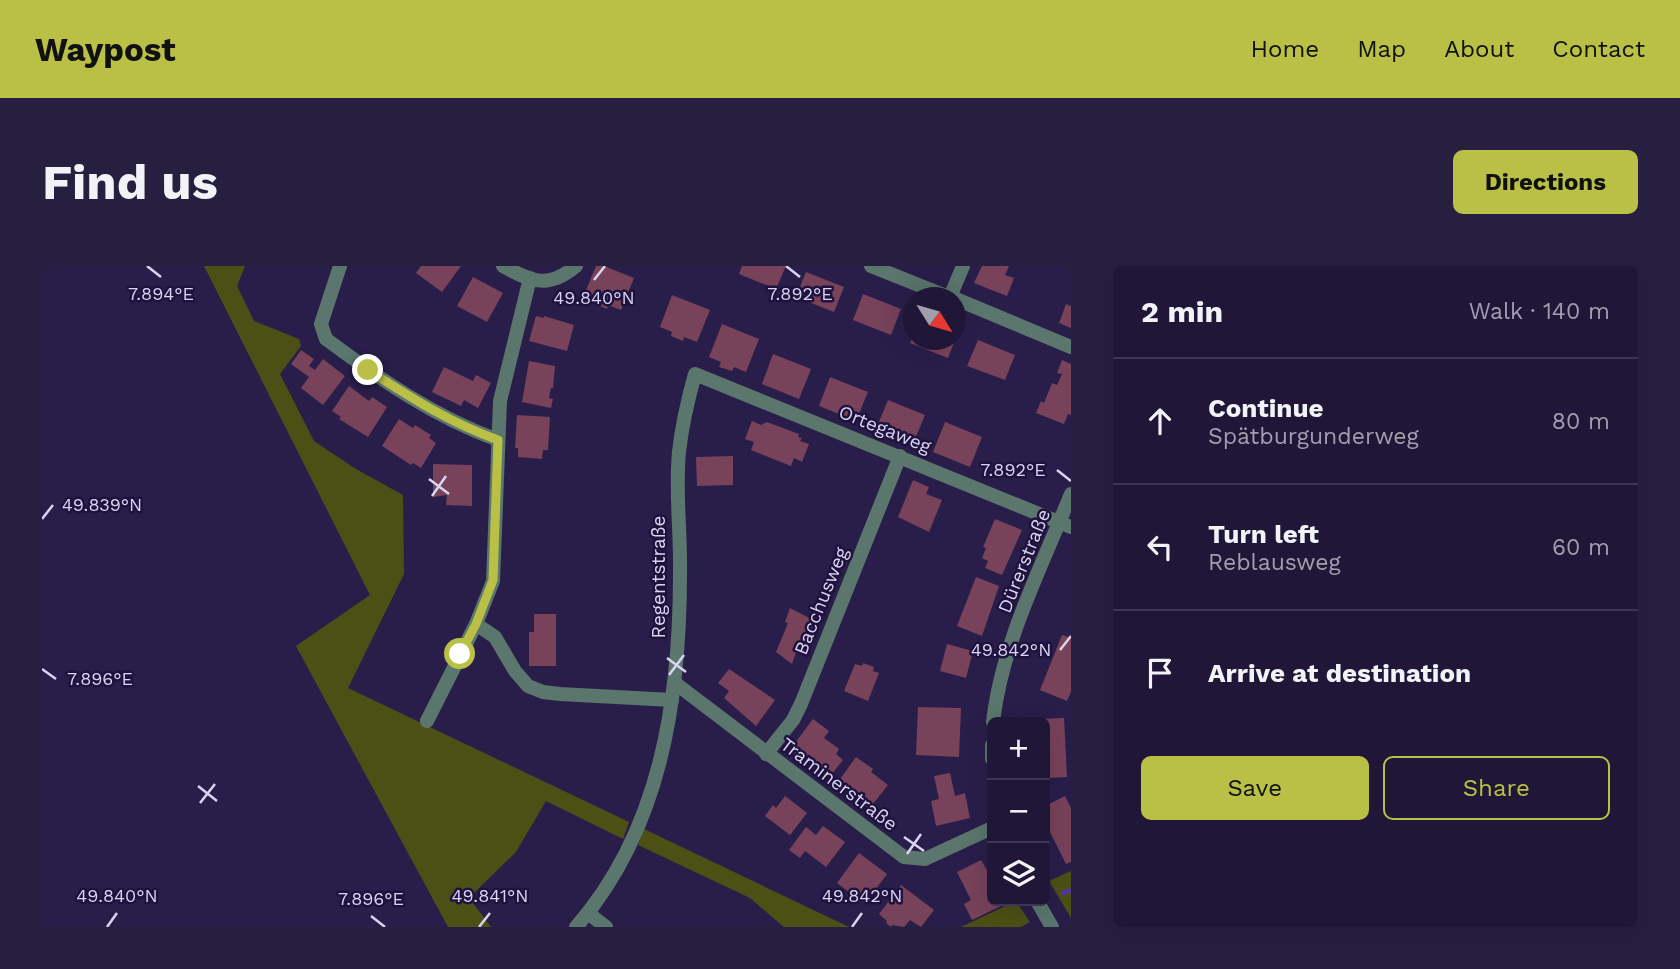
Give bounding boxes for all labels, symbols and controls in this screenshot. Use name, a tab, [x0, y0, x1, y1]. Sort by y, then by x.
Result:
text: Waypost	[35, 30, 176, 69]
text: Home	[1251, 35, 1319, 63]
text: Map	[1357, 35, 1406, 63]
text: About	[1444, 35, 1514, 63]
text: Contact	[1552, 35, 1645, 63]
button: Directions	[1453, 150, 1638, 214]
text: Find us	[42, 153, 218, 211]
text: 7.894°E	[128, 283, 194, 304]
text: 7.892°E	[767, 283, 833, 304]
text: 49.840°N	[553, 287, 635, 308]
north arrow	[903, 287, 966, 350]
text: 2 min	[1141, 294, 1223, 329]
text: Walk · 140 m	[1469, 298, 1610, 325]
route end	[352, 354, 383, 385]
text: Continue	[1208, 393, 1324, 423]
street label: Ortegaweg	[835, 400, 935, 458]
icon: ahead	[1141, 402, 1179, 440]
text: 80 m	[1552, 408, 1610, 435]
text: Spätburgunderweg	[1208, 423, 1419, 450]
text: 7.892°E	[980, 459, 1046, 480]
text: 49.839°N	[62, 494, 142, 515]
street label: Dürerstraße	[993, 506, 1055, 616]
street label: Regentstraße	[647, 516, 670, 638]
text: Turn left	[1208, 519, 1319, 549]
icon: left	[1141, 528, 1179, 566]
text: 60 m	[1552, 534, 1610, 561]
street label: Bacchusweg	[789, 543, 853, 658]
text: Reblausweg	[1208, 549, 1341, 576]
route start	[444, 638, 475, 669]
text: 49.842°N	[971, 639, 1051, 660]
icon: arrive	[1141, 654, 1179, 692]
text: Arrive at destination	[1208, 658, 1471, 688]
text: 7.896°E	[67, 668, 133, 689]
map controls	[987, 717, 1050, 906]
button: +	[987, 717, 1050, 780]
street label: Traminerstraße	[776, 733, 902, 835]
button: Save	[1141, 756, 1369, 820]
button: Share	[1383, 756, 1610, 820]
button: −	[987, 780, 1050, 843]
button: layers	[987, 843, 1050, 906]
text: 49.840°N	[76, 885, 158, 906]
text: 49.841°N	[452, 885, 528, 906]
text: 49.842°N	[822, 885, 902, 906]
text: 7.896°E	[338, 888, 404, 909]

